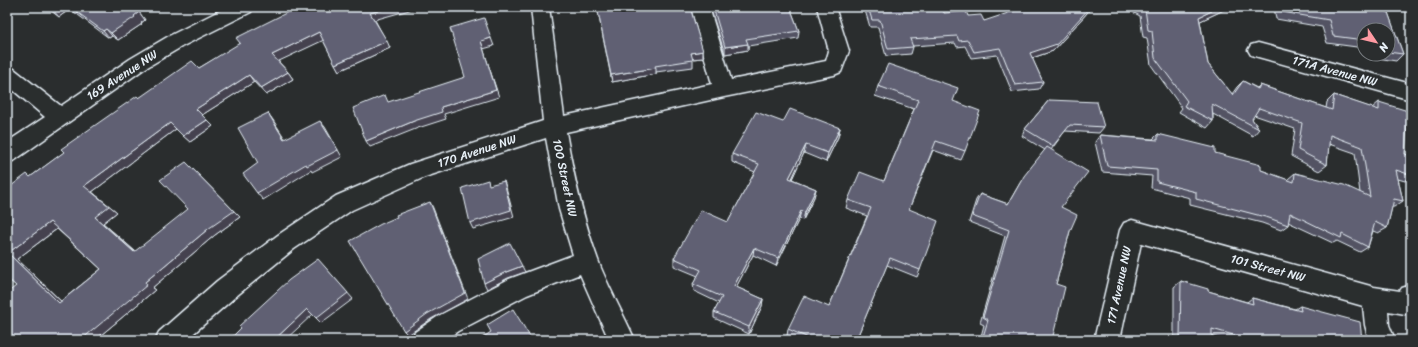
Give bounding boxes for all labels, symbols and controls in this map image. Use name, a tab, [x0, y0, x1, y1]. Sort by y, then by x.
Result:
north arrow	[1356, 22, 1396, 62]
text: N	[1374, 38, 1394, 56]
street label: 169 Avenue NW	[82, 43, 163, 106]
street label: 171A Avenue NW	[1290, 49, 1381, 93]
street label: 170 Avenue NW	[435, 128, 520, 174]
street label: 100 Street NW	[546, 137, 584, 220]
street label: 171 Avenue NW	[1100, 243, 1138, 326]
street label: 101 Street NW	[1228, 247, 1308, 289]

